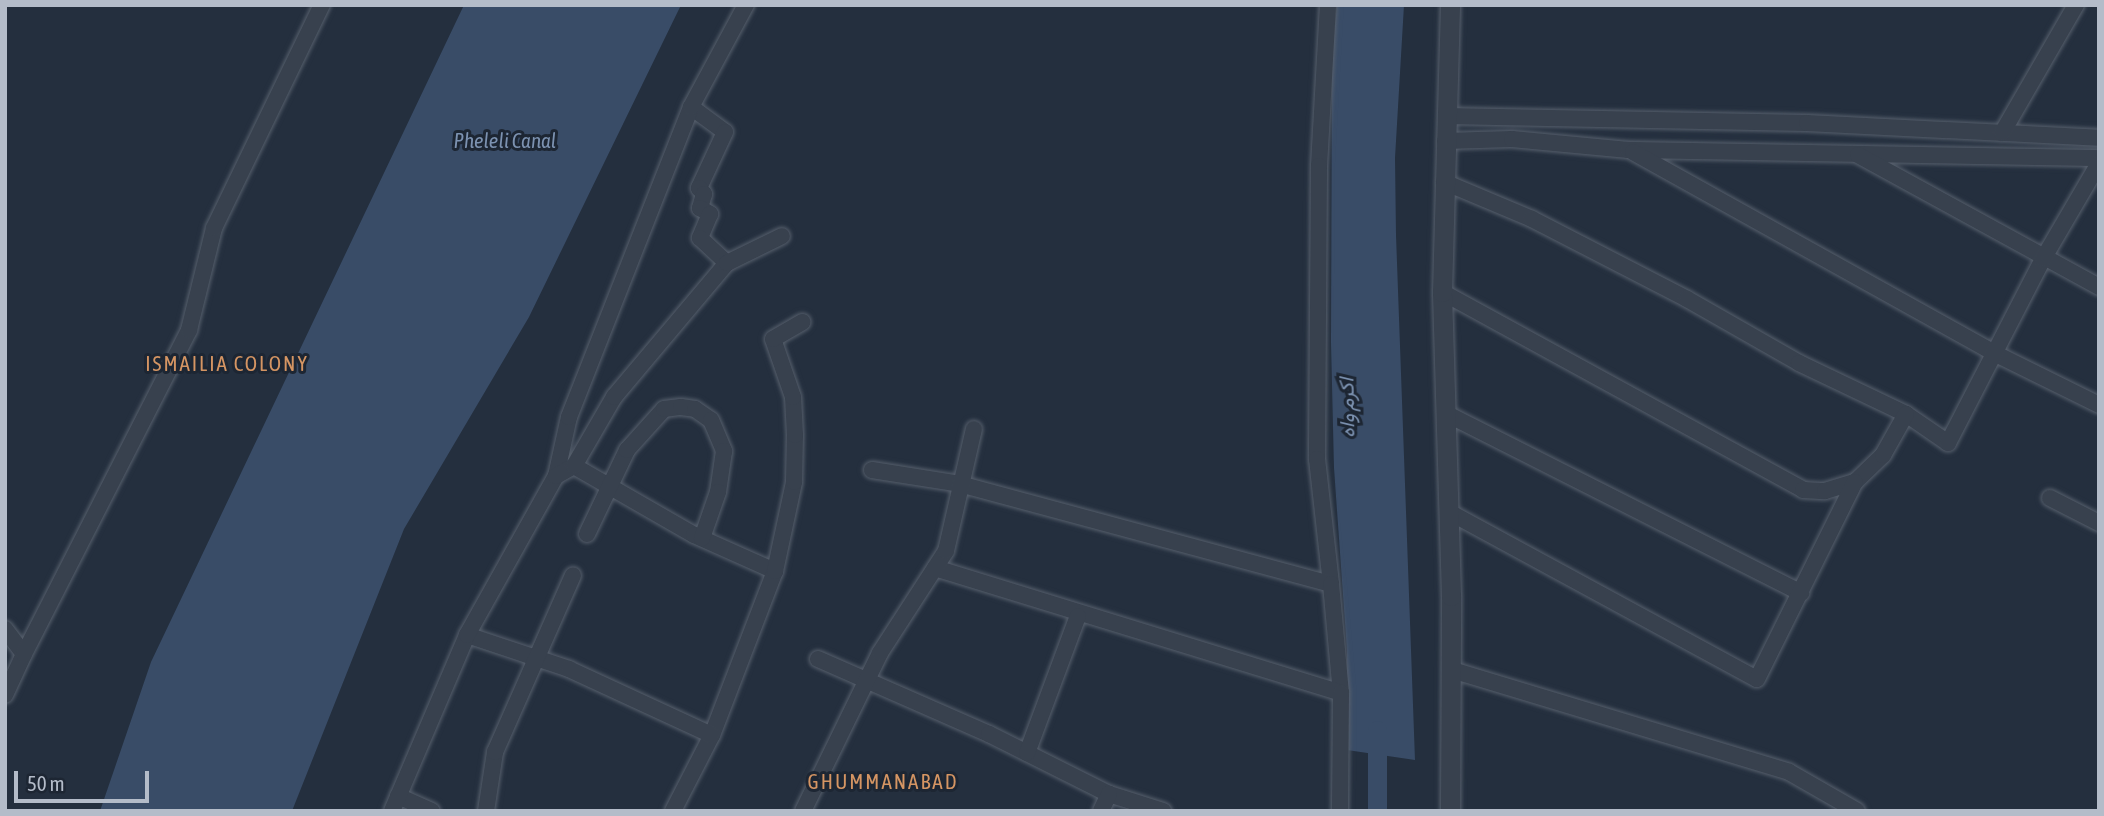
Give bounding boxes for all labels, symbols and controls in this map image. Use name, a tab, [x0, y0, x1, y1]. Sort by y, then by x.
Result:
water label: Pheleli Canal	[454, 127, 556, 153]
district label: ISMAILIA COLONY	[147, 350, 307, 376]
water label: اکرم واہ	[1333, 378, 1359, 438]
scale bar	[18, 756, 152, 800]
district label: GHUMMANABAD	[809, 768, 957, 794]
text: 50 m	[27, 771, 65, 795]

